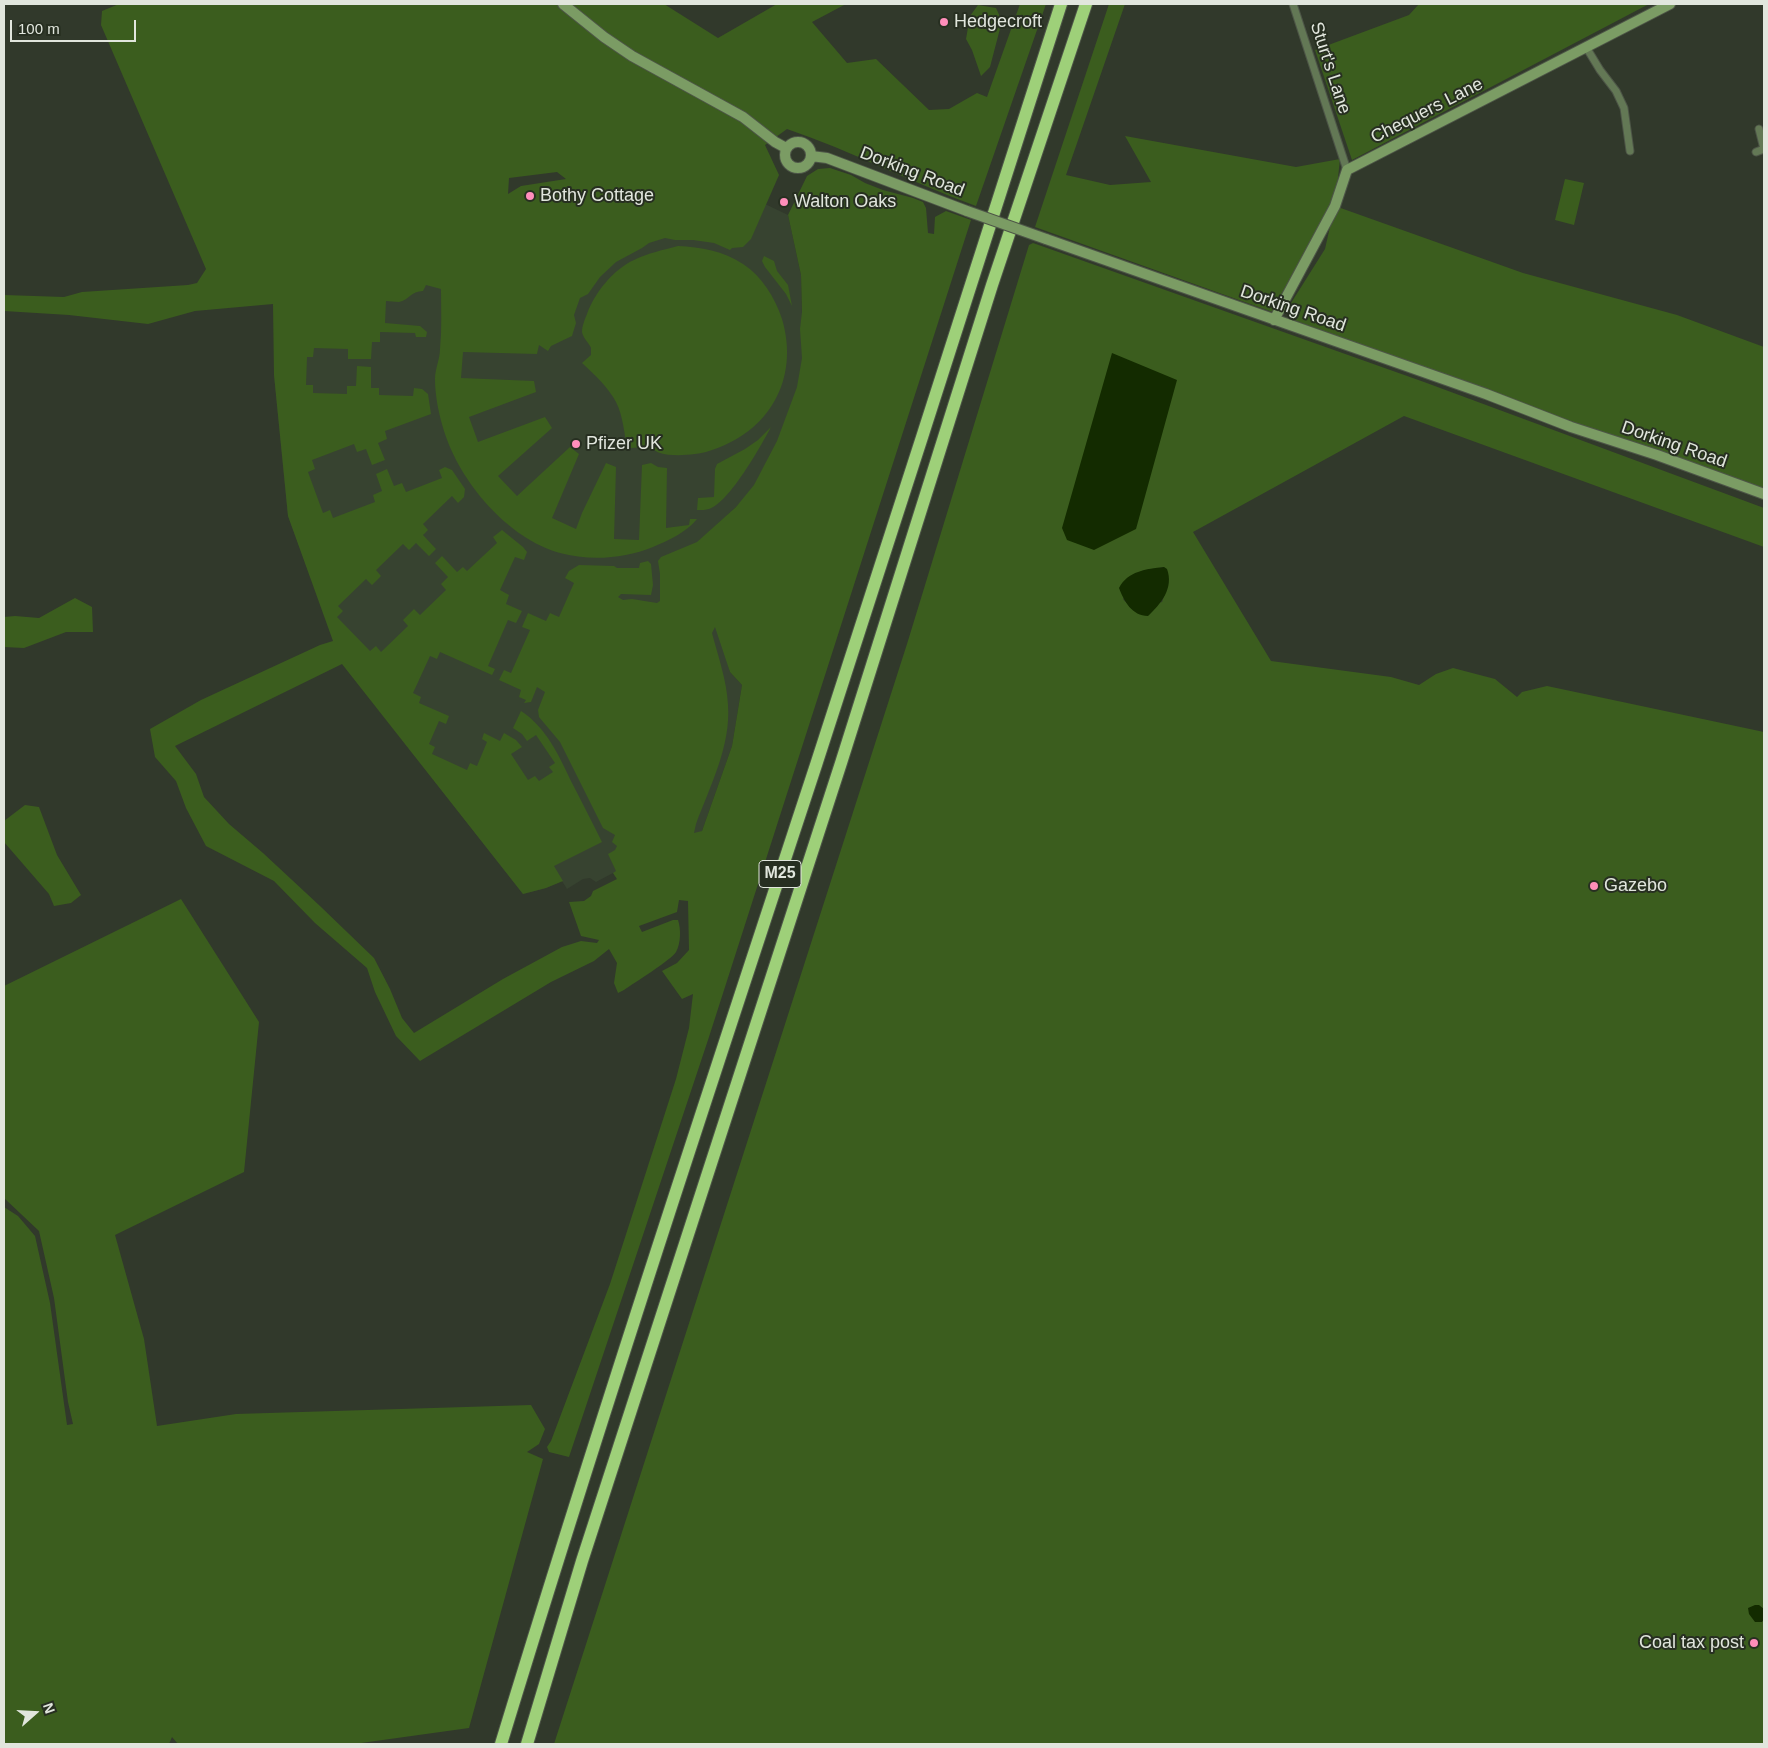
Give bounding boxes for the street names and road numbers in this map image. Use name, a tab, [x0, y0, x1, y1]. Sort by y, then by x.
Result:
street label: Sturt's Lane	[1305, 19, 1355, 117]
street label: Chequers Lane	[1367, 73, 1487, 149]
street label: Dorking Road	[857, 142, 967, 202]
street label: Dorking Road	[1237, 281, 1349, 337]
street label: Dorking Road	[1618, 417, 1730, 473]
road number: M25	[759, 861, 801, 888]

